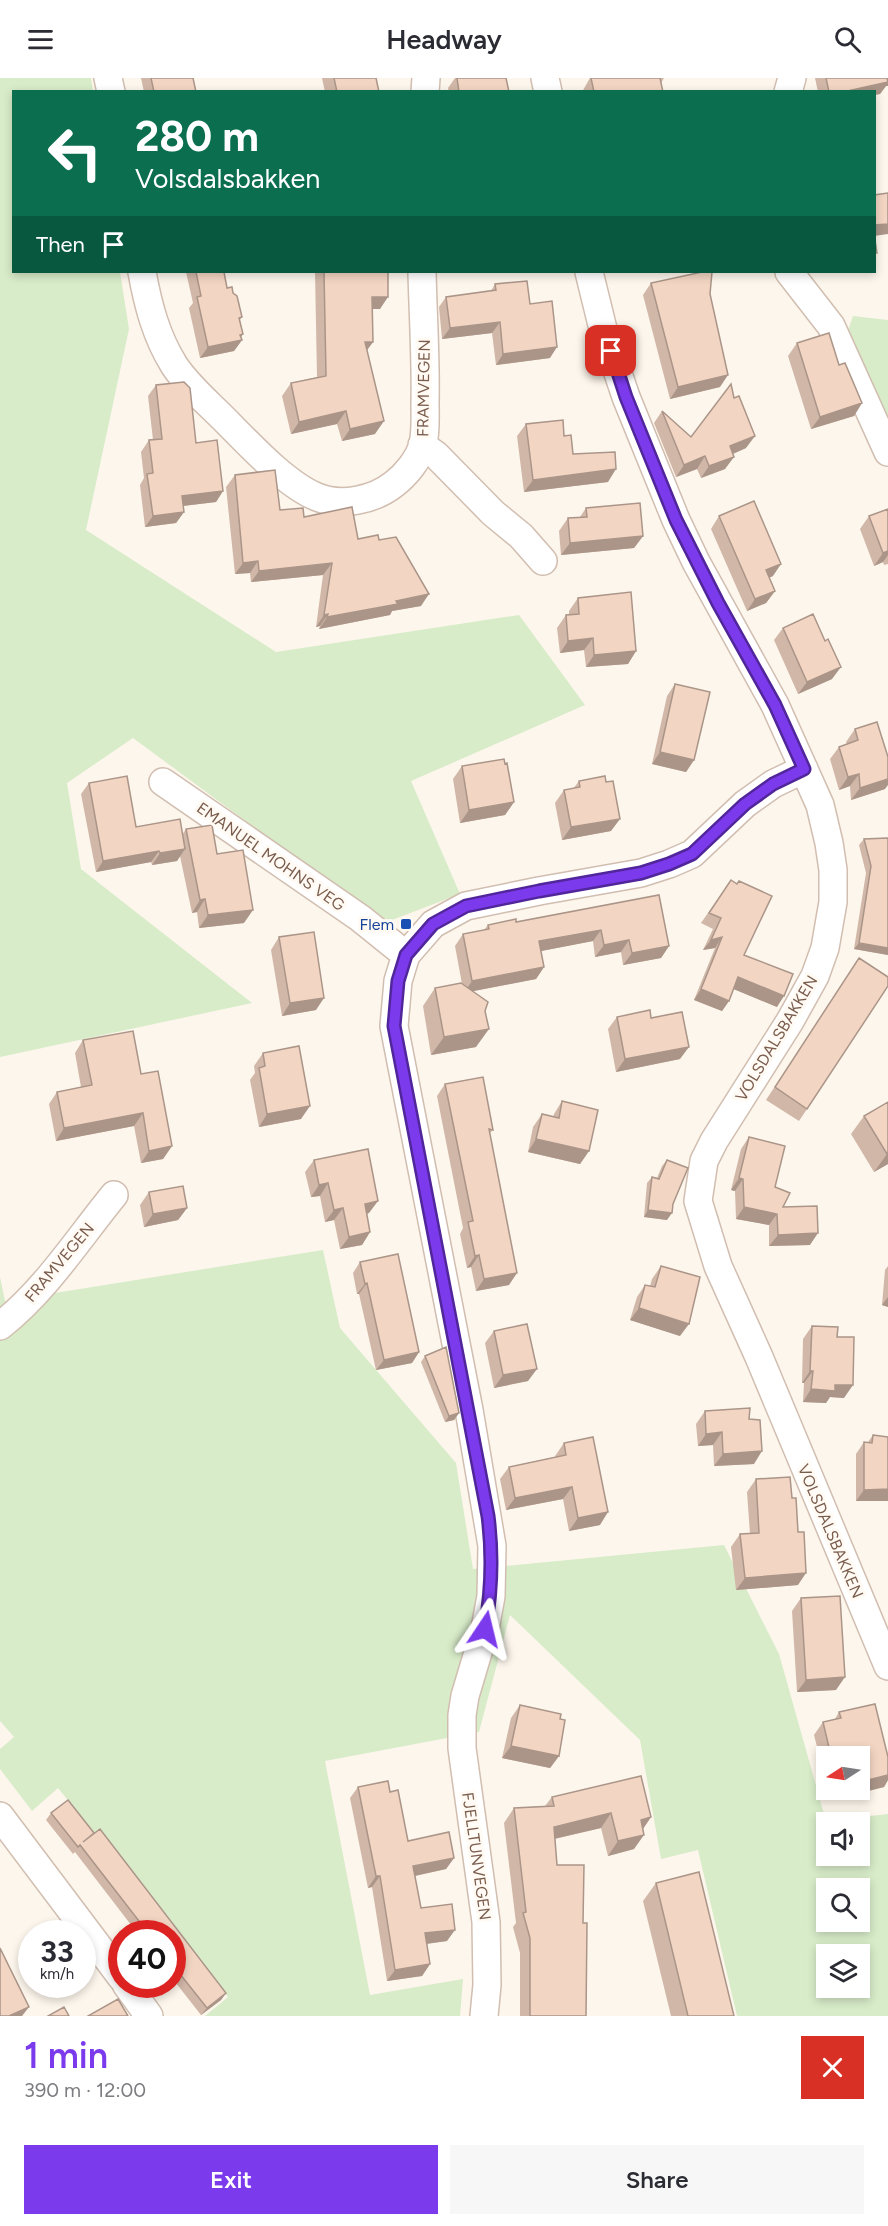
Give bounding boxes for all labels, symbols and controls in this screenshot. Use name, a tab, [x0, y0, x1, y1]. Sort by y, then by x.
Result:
icon: menu	[24, 23, 57, 56]
text: Headway	[386, 23, 502, 56]
icon: search	[831, 23, 864, 56]
text: 280 m	[135, 111, 259, 162]
icon: left	[36, 114, 114, 192]
text: Volsdalsbakken	[135, 162, 320, 195]
icon: arrive	[97, 228, 130, 261]
text: Then	[36, 231, 85, 258]
pin	[585, 325, 636, 376]
icon: arrive	[594, 334, 627, 367]
street label: FRAMVEGEN	[413, 339, 434, 437]
street label: EMANUEL MOHNS VEG	[193, 798, 348, 915]
place label: Flem	[359, 915, 394, 934]
marker: Flem	[399, 917, 413, 931]
street label: VOLSDALSBAKKEN	[731, 972, 822, 1105]
street label: FRAMVEGEN	[21, 1219, 98, 1306]
street label: VOLSDALSBAKKEN	[794, 1461, 867, 1601]
position arrow	[453, 1597, 517, 1661]
north arrow	[816, 1746, 870, 1800]
map controls	[816, 1746, 870, 1998]
street label: FJELLTUNVEGEN	[458, 1791, 495, 1921]
button: sound	[816, 1812, 870, 1866]
button: search	[816, 1878, 870, 1932]
speed limit sign: 40	[108, 1920, 186, 1998]
text: 33	[40, 1933, 74, 1970]
button: layers	[816, 1944, 870, 1998]
text: km/h	[40, 1965, 74, 1983]
text: 1 min	[24, 2034, 108, 2077]
button: close	[801, 2036, 864, 2099]
text: 390 m · 12:00	[24, 2078, 146, 2102]
button: Exit	[24, 2145, 438, 2214]
button: Share	[450, 2145, 864, 2214]

